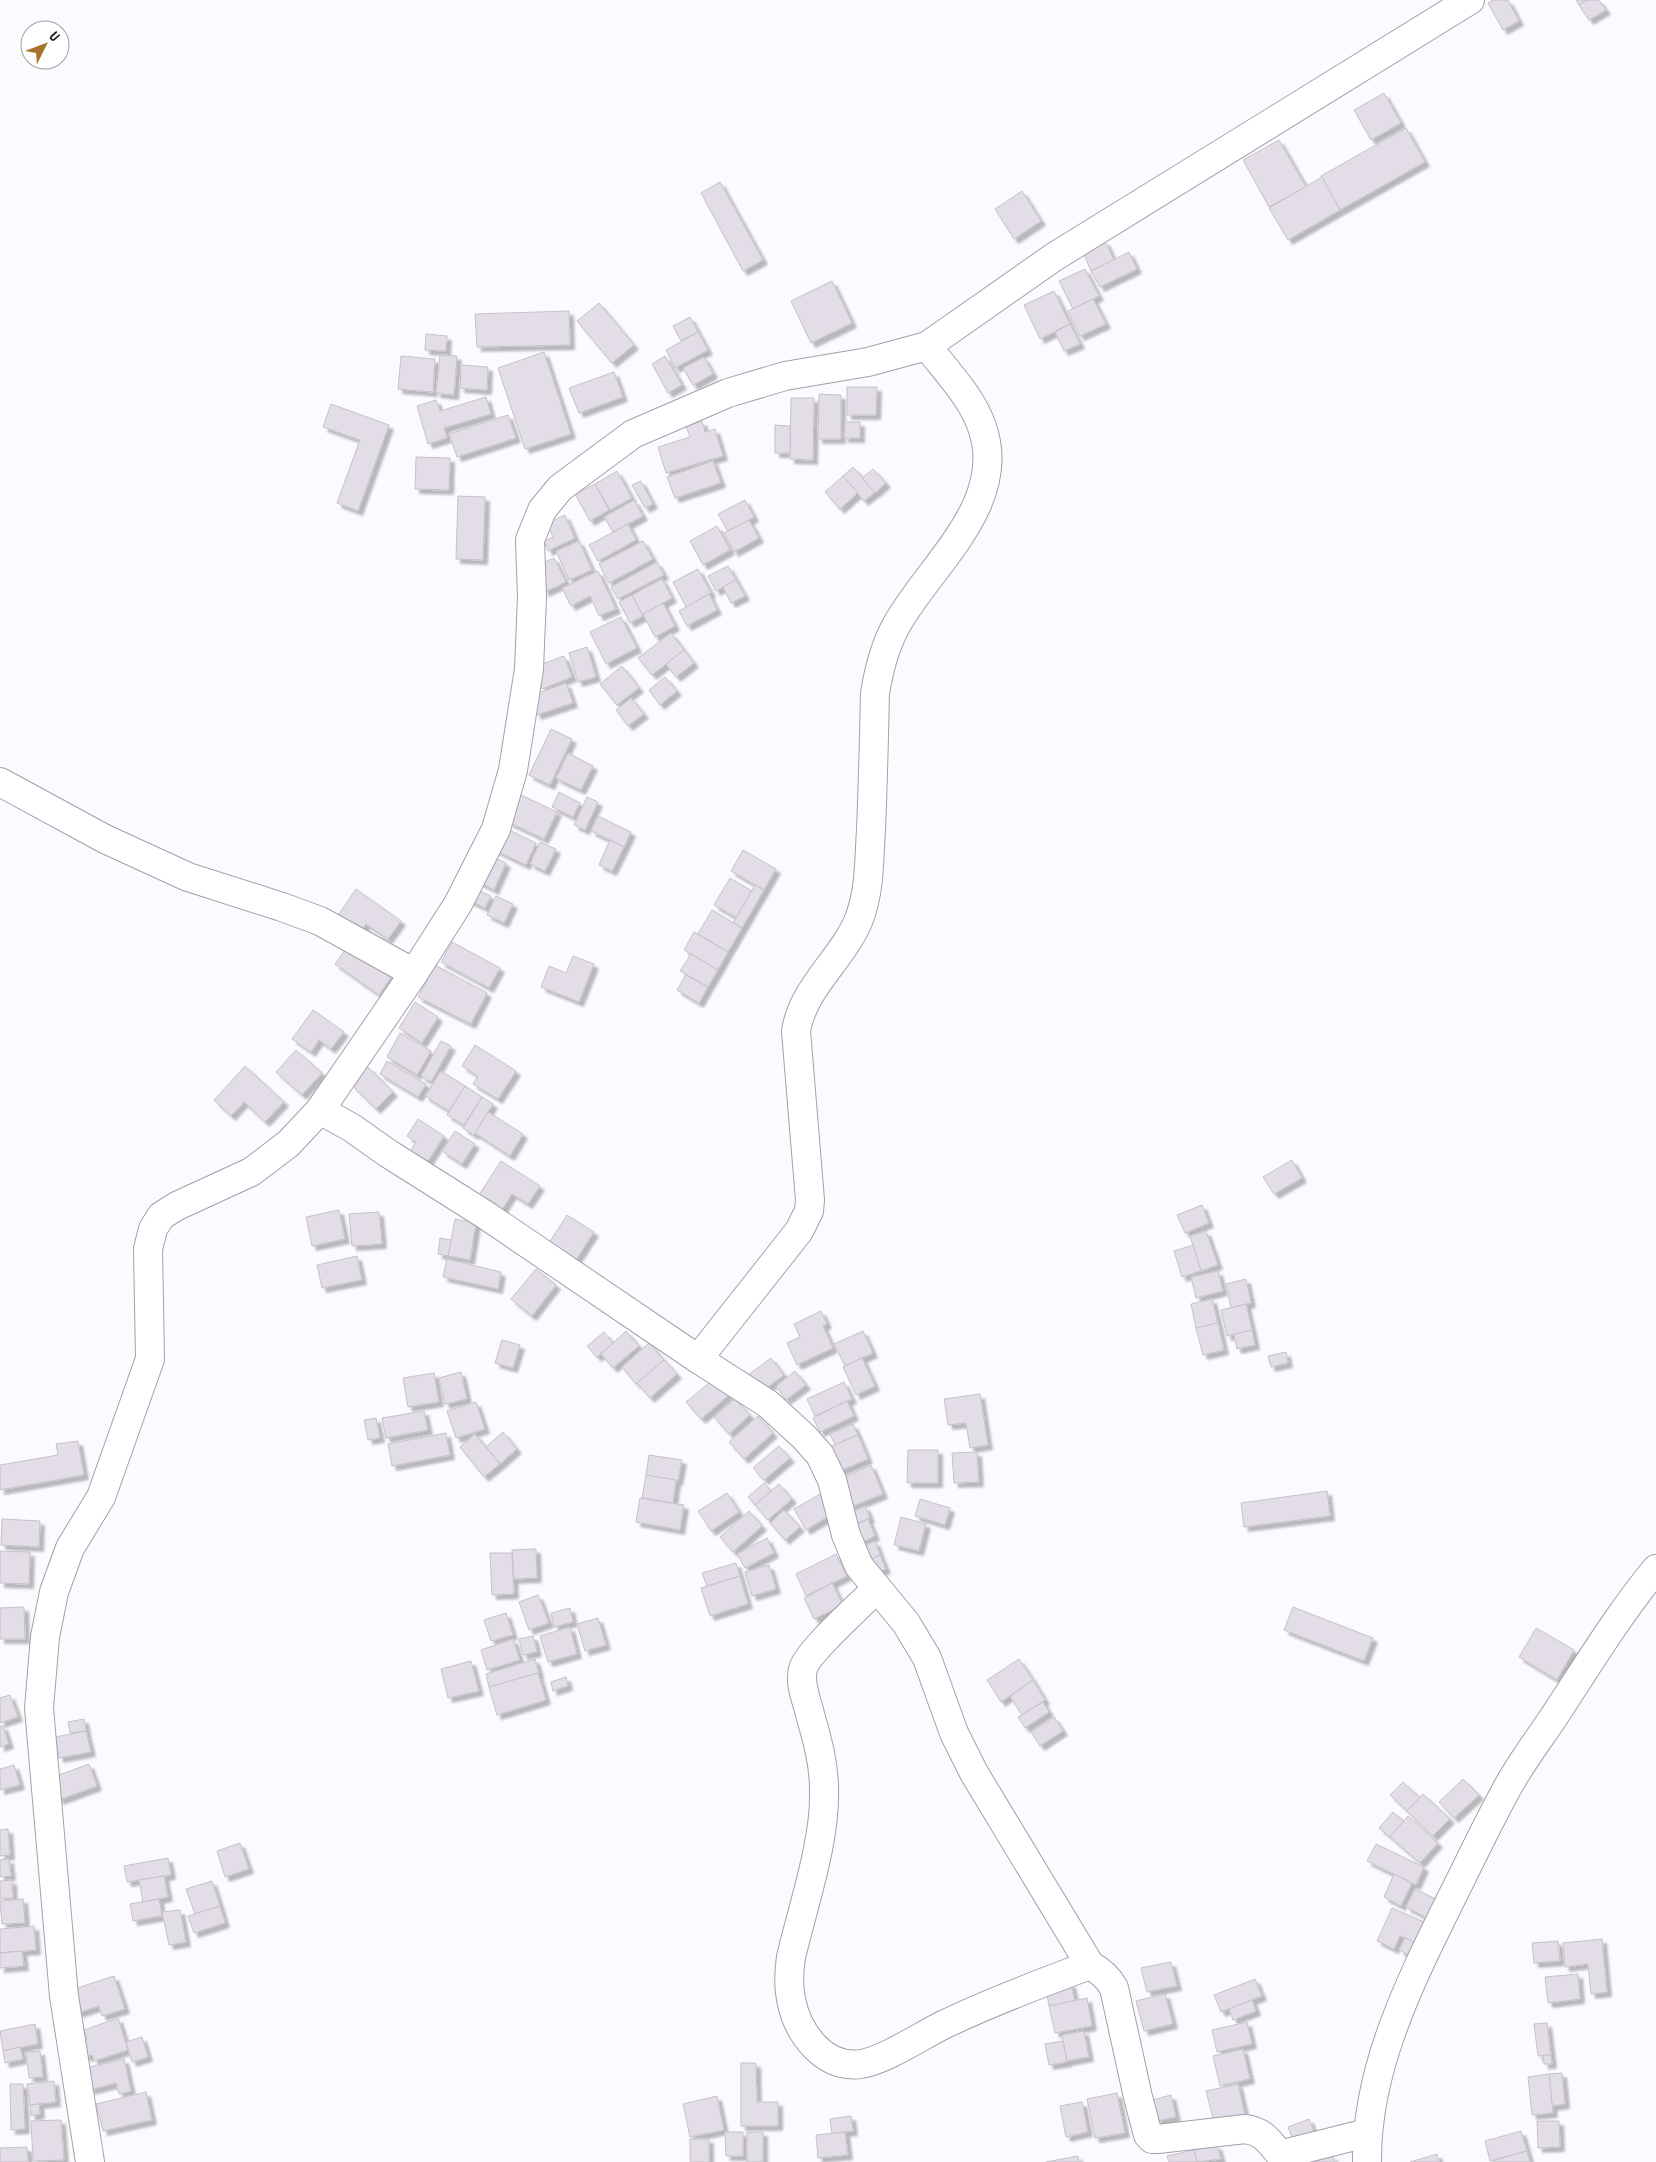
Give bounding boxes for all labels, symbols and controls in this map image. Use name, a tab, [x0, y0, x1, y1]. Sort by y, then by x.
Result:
north arrow	[20, 20, 70, 70]
text: U	[46, 28, 64, 45]

